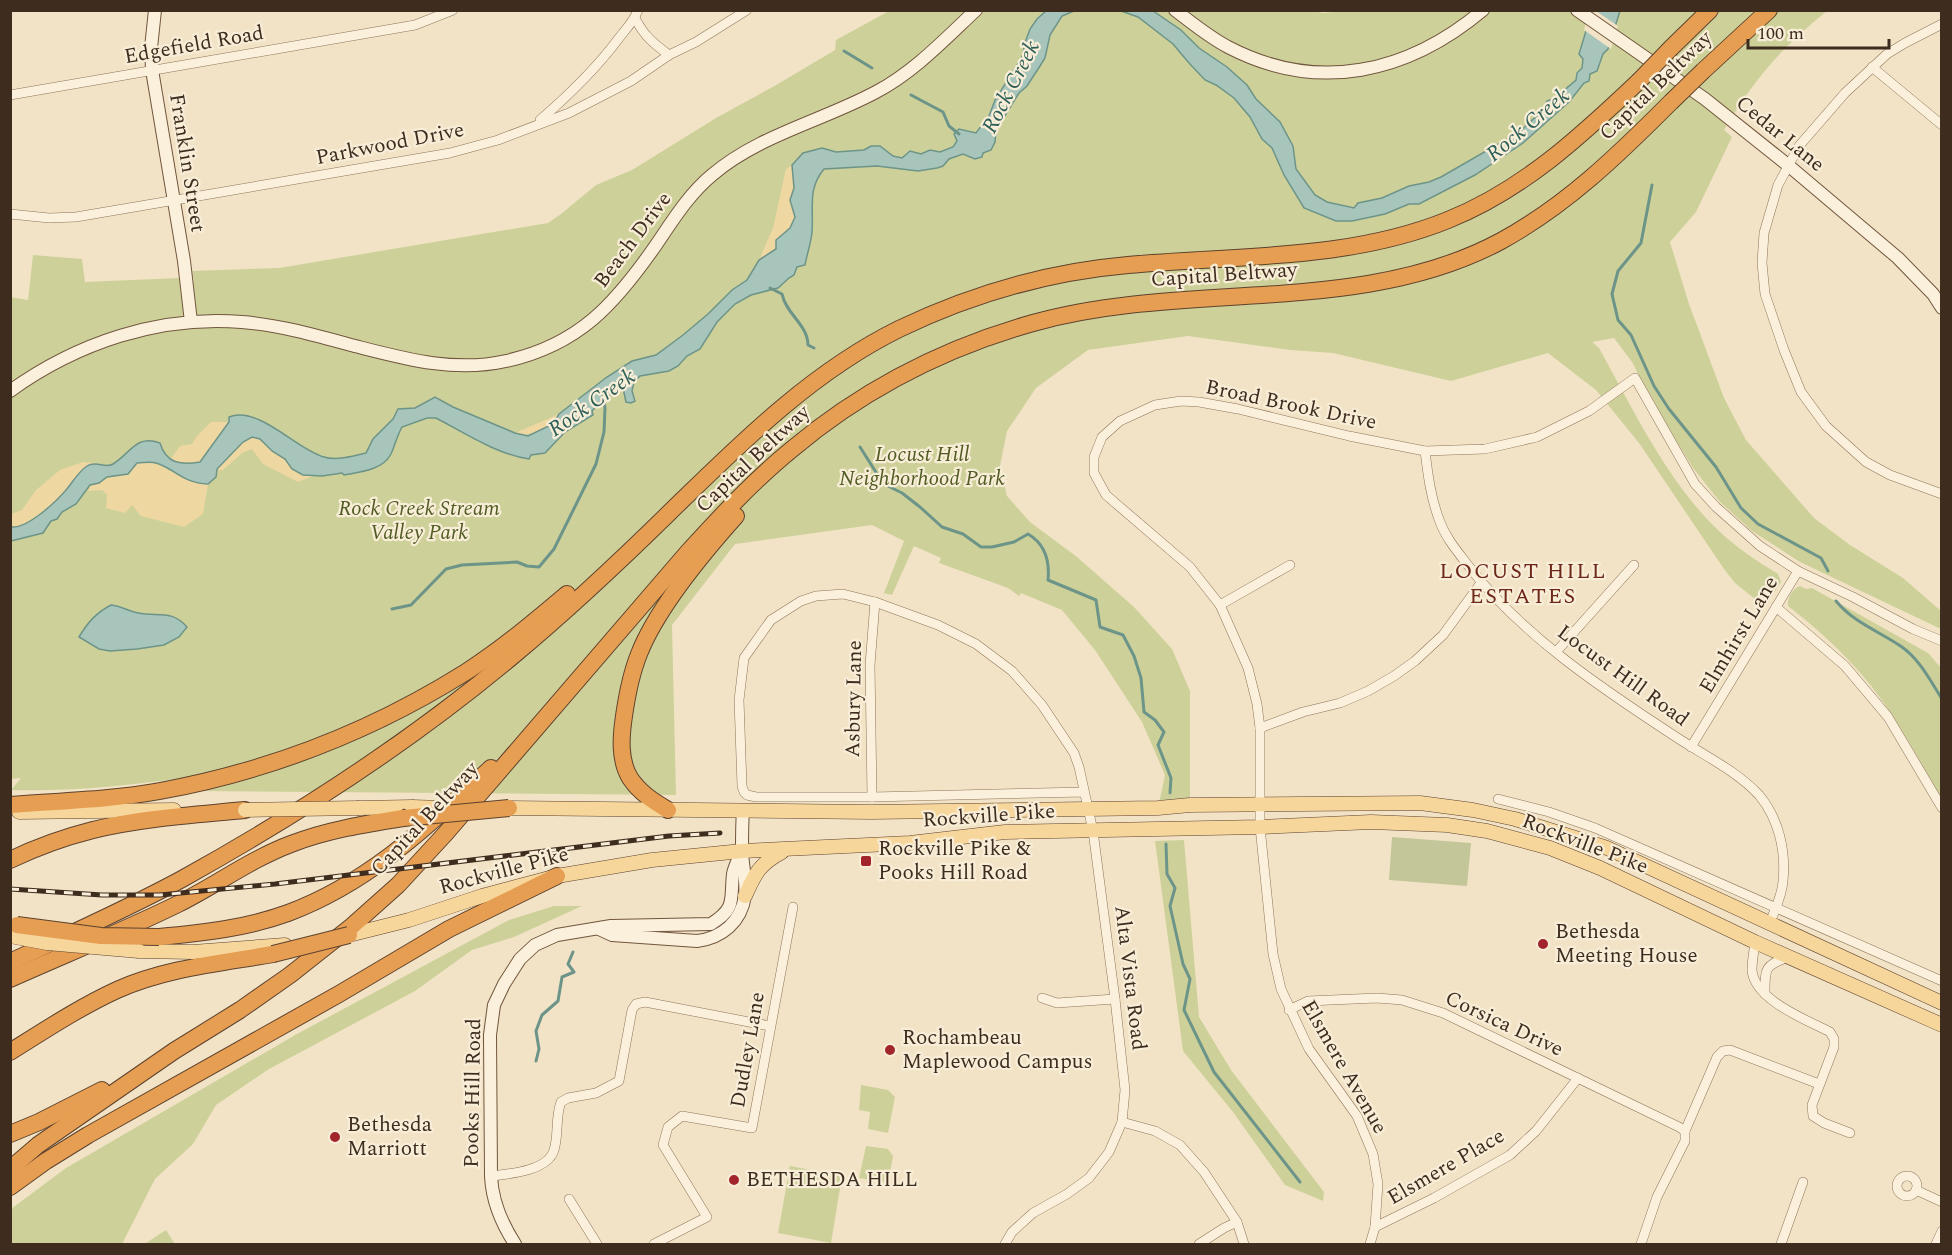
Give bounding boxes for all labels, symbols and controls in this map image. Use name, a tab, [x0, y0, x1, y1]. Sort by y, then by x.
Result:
scale bar	[1748, 12, 1889, 50]
street label: Edgefield Road	[122, 17, 266, 73]
text: 100 m	[1757, 20, 1804, 47]
street label: Capital Beltway	[1592, 23, 1721, 149]
water label: Rock Creek	[973, 35, 1049, 139]
water label: Rock Creek	[1479, 80, 1577, 170]
street label: Cedar Lane	[1728, 88, 1832, 180]
street label: Franklin Street	[160, 91, 214, 235]
street label: Parkwood Drive	[313, 114, 467, 174]
street label: Beach Drive	[586, 185, 680, 295]
street label: Capital Beltway	[1150, 254, 1299, 296]
water label: Rock Creek	[541, 361, 643, 445]
street label: Broad Brook Drive	[1202, 371, 1380, 439]
street label: Capital Beltway	[688, 397, 818, 521]
park label: Locust Hill Neighborhood Park	[839, 439, 1005, 495]
park label: Rock Creek Stream Valley Park	[338, 493, 500, 549]
district label: LOCUST HILL ESTATES	[1439, 555, 1607, 613]
street label: Elmhirst Lane	[1691, 570, 1787, 700]
street label: Locust Hill Road	[1550, 617, 1696, 735]
street label: Asbury Lane	[837, 640, 871, 758]
street label: Capital Beltway	[363, 754, 487, 884]
street label: Rockville Pike	[922, 795, 1056, 837]
street label: Rockville Pike	[1517, 805, 1653, 883]
place label: Rockville Pike & Pooks Hill Road	[878, 833, 1031, 889]
street label: Rockville Pike	[436, 838, 572, 904]
marker: Rockville Pike & Pooks Hill Road	[859, 854, 873, 868]
street label: Alta Vista Road	[1105, 904, 1155, 1052]
place label: Bethesda Meeting House	[1555, 916, 1698, 972]
marker: Bethesda Meeting House	[1536, 937, 1550, 951]
street label: Corsica Drive	[1439, 983, 1569, 1065]
street label: Dudley Lane	[722, 989, 774, 1111]
street label: Elsmere Avenue	[1293, 994, 1395, 1140]
street label: Pooks Hill Road	[456, 1018, 490, 1168]
place label: Rochambeau Maplewood Campus	[902, 1022, 1093, 1078]
marker: Rochambeau Maplewood Campus	[883, 1043, 897, 1057]
place label: Bethesda Marriott	[347, 1109, 433, 1165]
street label: Elsmere Place	[1381, 1120, 1511, 1214]
marker: Bethesda Marriott	[328, 1130, 342, 1144]
place label: BETHESDA HILL	[746, 1164, 918, 1196]
marker: BETHESDA HILL	[727, 1173, 741, 1187]

